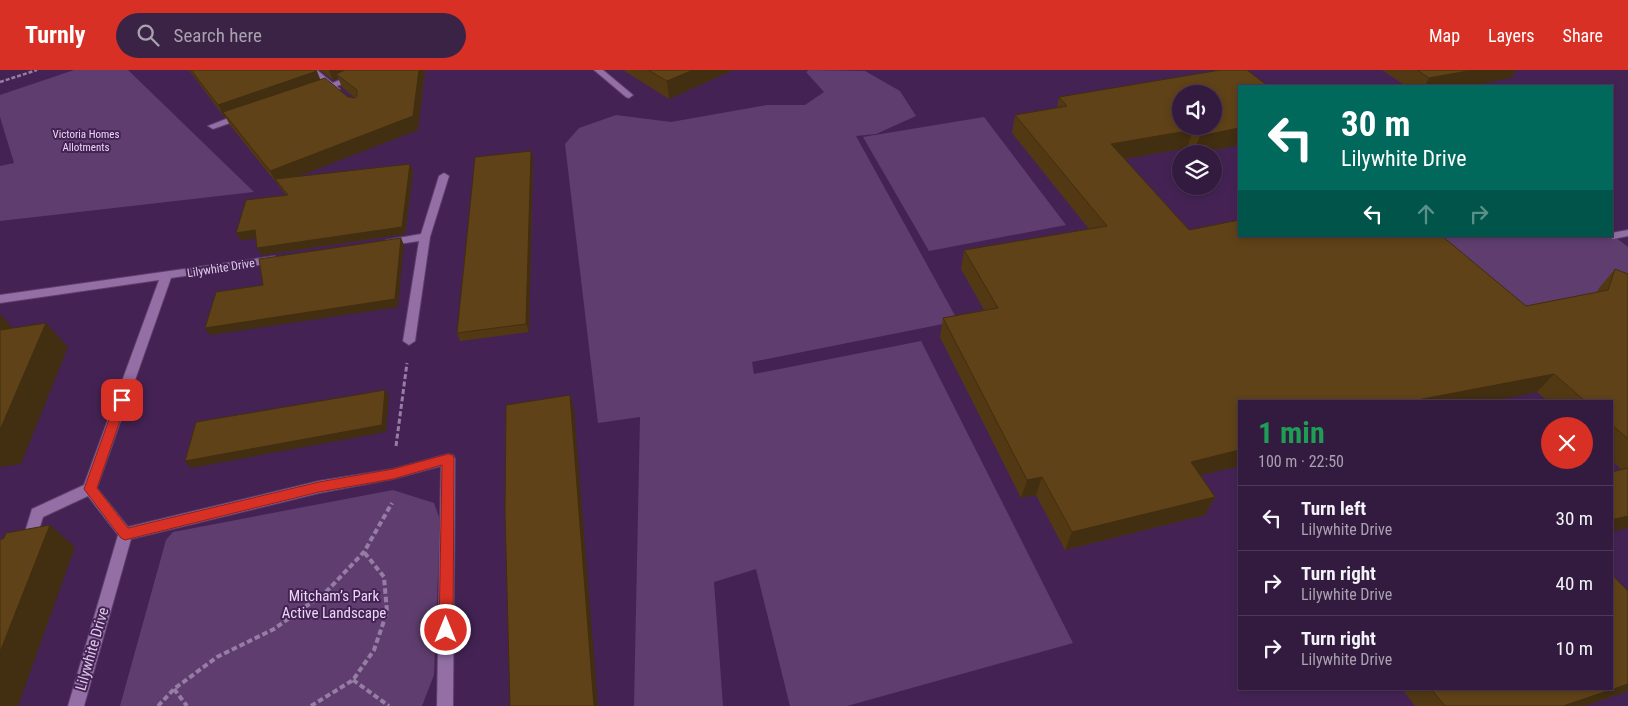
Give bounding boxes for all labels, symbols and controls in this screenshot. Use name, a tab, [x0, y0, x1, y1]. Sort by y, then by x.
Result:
search box	[116, 13, 466, 58]
text: Turnly	[25, 21, 86, 49]
icon: search	[134, 21, 162, 49]
text: Search here	[174, 24, 262, 47]
text: Map	[1429, 25, 1460, 46]
text: Layers	[1488, 25, 1535, 46]
text: Share	[1563, 25, 1603, 46]
map controls	[1172, 85, 1222, 195]
button: sound	[1172, 85, 1222, 135]
text: 30 m	[1341, 104, 1410, 145]
icon: left	[1258, 105, 1323, 170]
park label: Victoria Homes Allotments	[53, 128, 119, 154]
button: layers	[1172, 145, 1222, 195]
text: Lilywhite Drive	[1341, 146, 1466, 171]
icon: left	[1359, 200, 1387, 228]
icon: ahead	[1412, 200, 1440, 228]
icon: right	[1465, 200, 1493, 228]
street label: Lilywhite Drive	[186, 256, 256, 280]
pin	[101, 379, 143, 421]
icon: arrive	[108, 386, 136, 414]
text: 1 min	[1258, 415, 1325, 450]
button: close	[1541, 417, 1593, 469]
text: 100 m · 22:50	[1258, 452, 1344, 471]
text: Turn left	[1301, 497, 1366, 520]
icon: left	[1258, 504, 1286, 532]
text: 30 m	[1556, 507, 1593, 530]
text: Lilywhite Drive	[1301, 520, 1392, 539]
text: Turn right	[1301, 562, 1376, 585]
icon: right	[1258, 569, 1286, 597]
text: 40 m	[1556, 572, 1593, 595]
text: Lilywhite Drive	[1301, 585, 1392, 604]
park label: Mitcham’s Park Active Landscape	[282, 587, 386, 622]
position arrow	[419, 603, 471, 655]
street label: Lilywhite Drive	[72, 605, 112, 693]
text: Turn right	[1301, 627, 1376, 650]
icon: right	[1258, 634, 1286, 662]
text: 10 m	[1556, 637, 1593, 660]
text: Lilywhite Drive	[1301, 650, 1392, 669]

